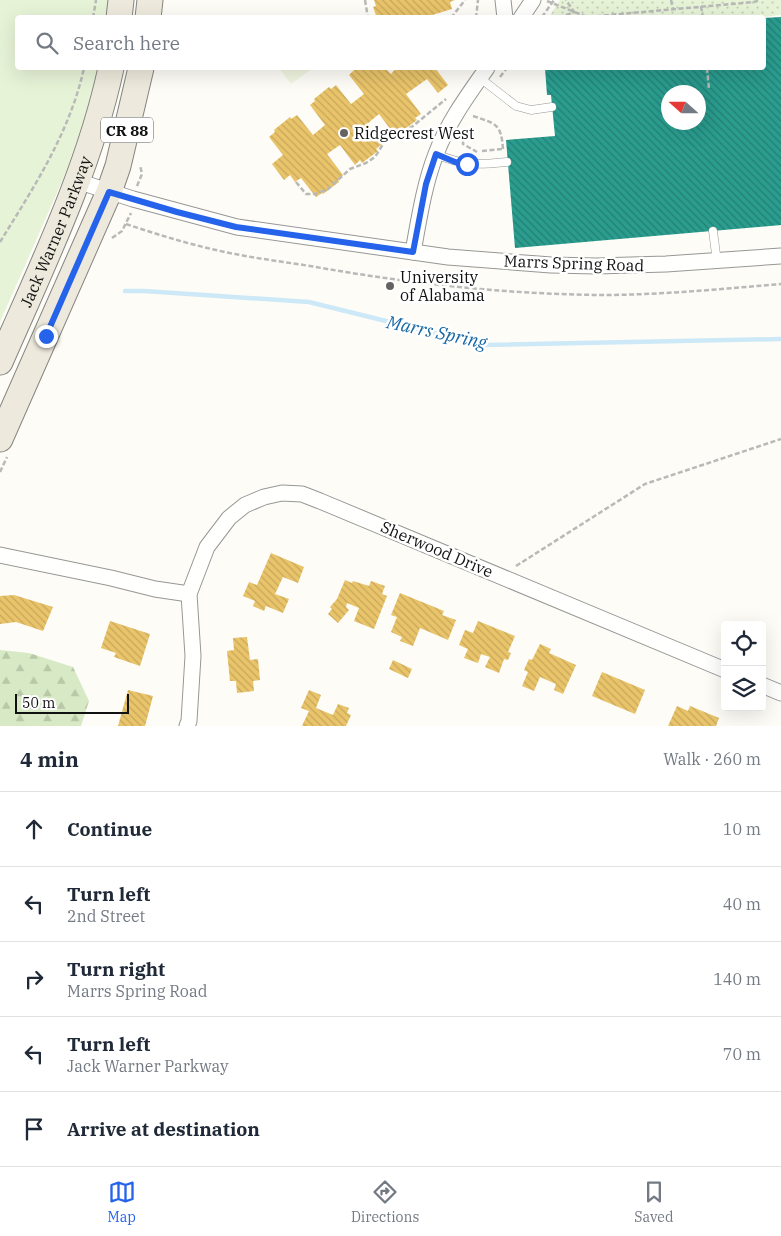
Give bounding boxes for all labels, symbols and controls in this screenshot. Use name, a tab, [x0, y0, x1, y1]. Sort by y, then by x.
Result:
search box	[15, 15, 766, 70]
icon: search	[33, 29, 61, 57]
text: Search here	[73, 31, 180, 55]
north arrow	[661, 85, 706, 130]
road number: CR 88	[101, 118, 153, 142]
place label: Ridgecrest West	[354, 123, 475, 143]
marker: Ridgecrest West	[338, 127, 350, 139]
street label: Jack Warner Parkway	[16, 153, 96, 310]
route start	[456, 153, 479, 176]
street label: Marrs Spring Road	[503, 251, 645, 275]
place label: University of Alabama	[400, 267, 485, 305]
marker: University of Alabama	[384, 280, 396, 292]
water label: Marrs Spring	[384, 310, 490, 354]
route end	[35, 325, 58, 348]
street label: Sherwood Drive	[378, 516, 496, 582]
map controls	[721, 621, 766, 711]
button: locate	[721, 621, 766, 666]
button: layers	[721, 666, 766, 711]
scale bar	[15, 691, 129, 714]
text: 50 m	[22, 694, 55, 712]
text: 4 min	[20, 745, 79, 773]
text: Walk · 260 m	[663, 749, 761, 769]
icon: ahead	[20, 815, 48, 843]
text: Continue	[67, 817, 152, 841]
text: 10 m	[723, 819, 761, 839]
text: Turn left	[67, 882, 150, 906]
icon: left	[20, 890, 48, 918]
text: 40 m	[723, 894, 761, 914]
text: 2nd Street	[67, 906, 145, 926]
text: Turn right	[67, 957, 165, 981]
icon: right	[20, 965, 48, 993]
text: 140 m	[713, 969, 761, 989]
text: Marrs Spring Road	[67, 981, 207, 1001]
text: Turn left	[67, 1032, 150, 1056]
icon: left	[20, 1040, 48, 1068]
text: 70 m	[723, 1044, 761, 1064]
text: Jack Warner Parkway	[67, 1056, 229, 1076]
icon: arrive	[20, 1115, 48, 1143]
text: Arrive at destination	[67, 1117, 260, 1141]
tab: Map	[108, 1178, 136, 1226]
tab: Directions	[351, 1178, 419, 1226]
tab: Saved	[634, 1178, 673, 1226]

